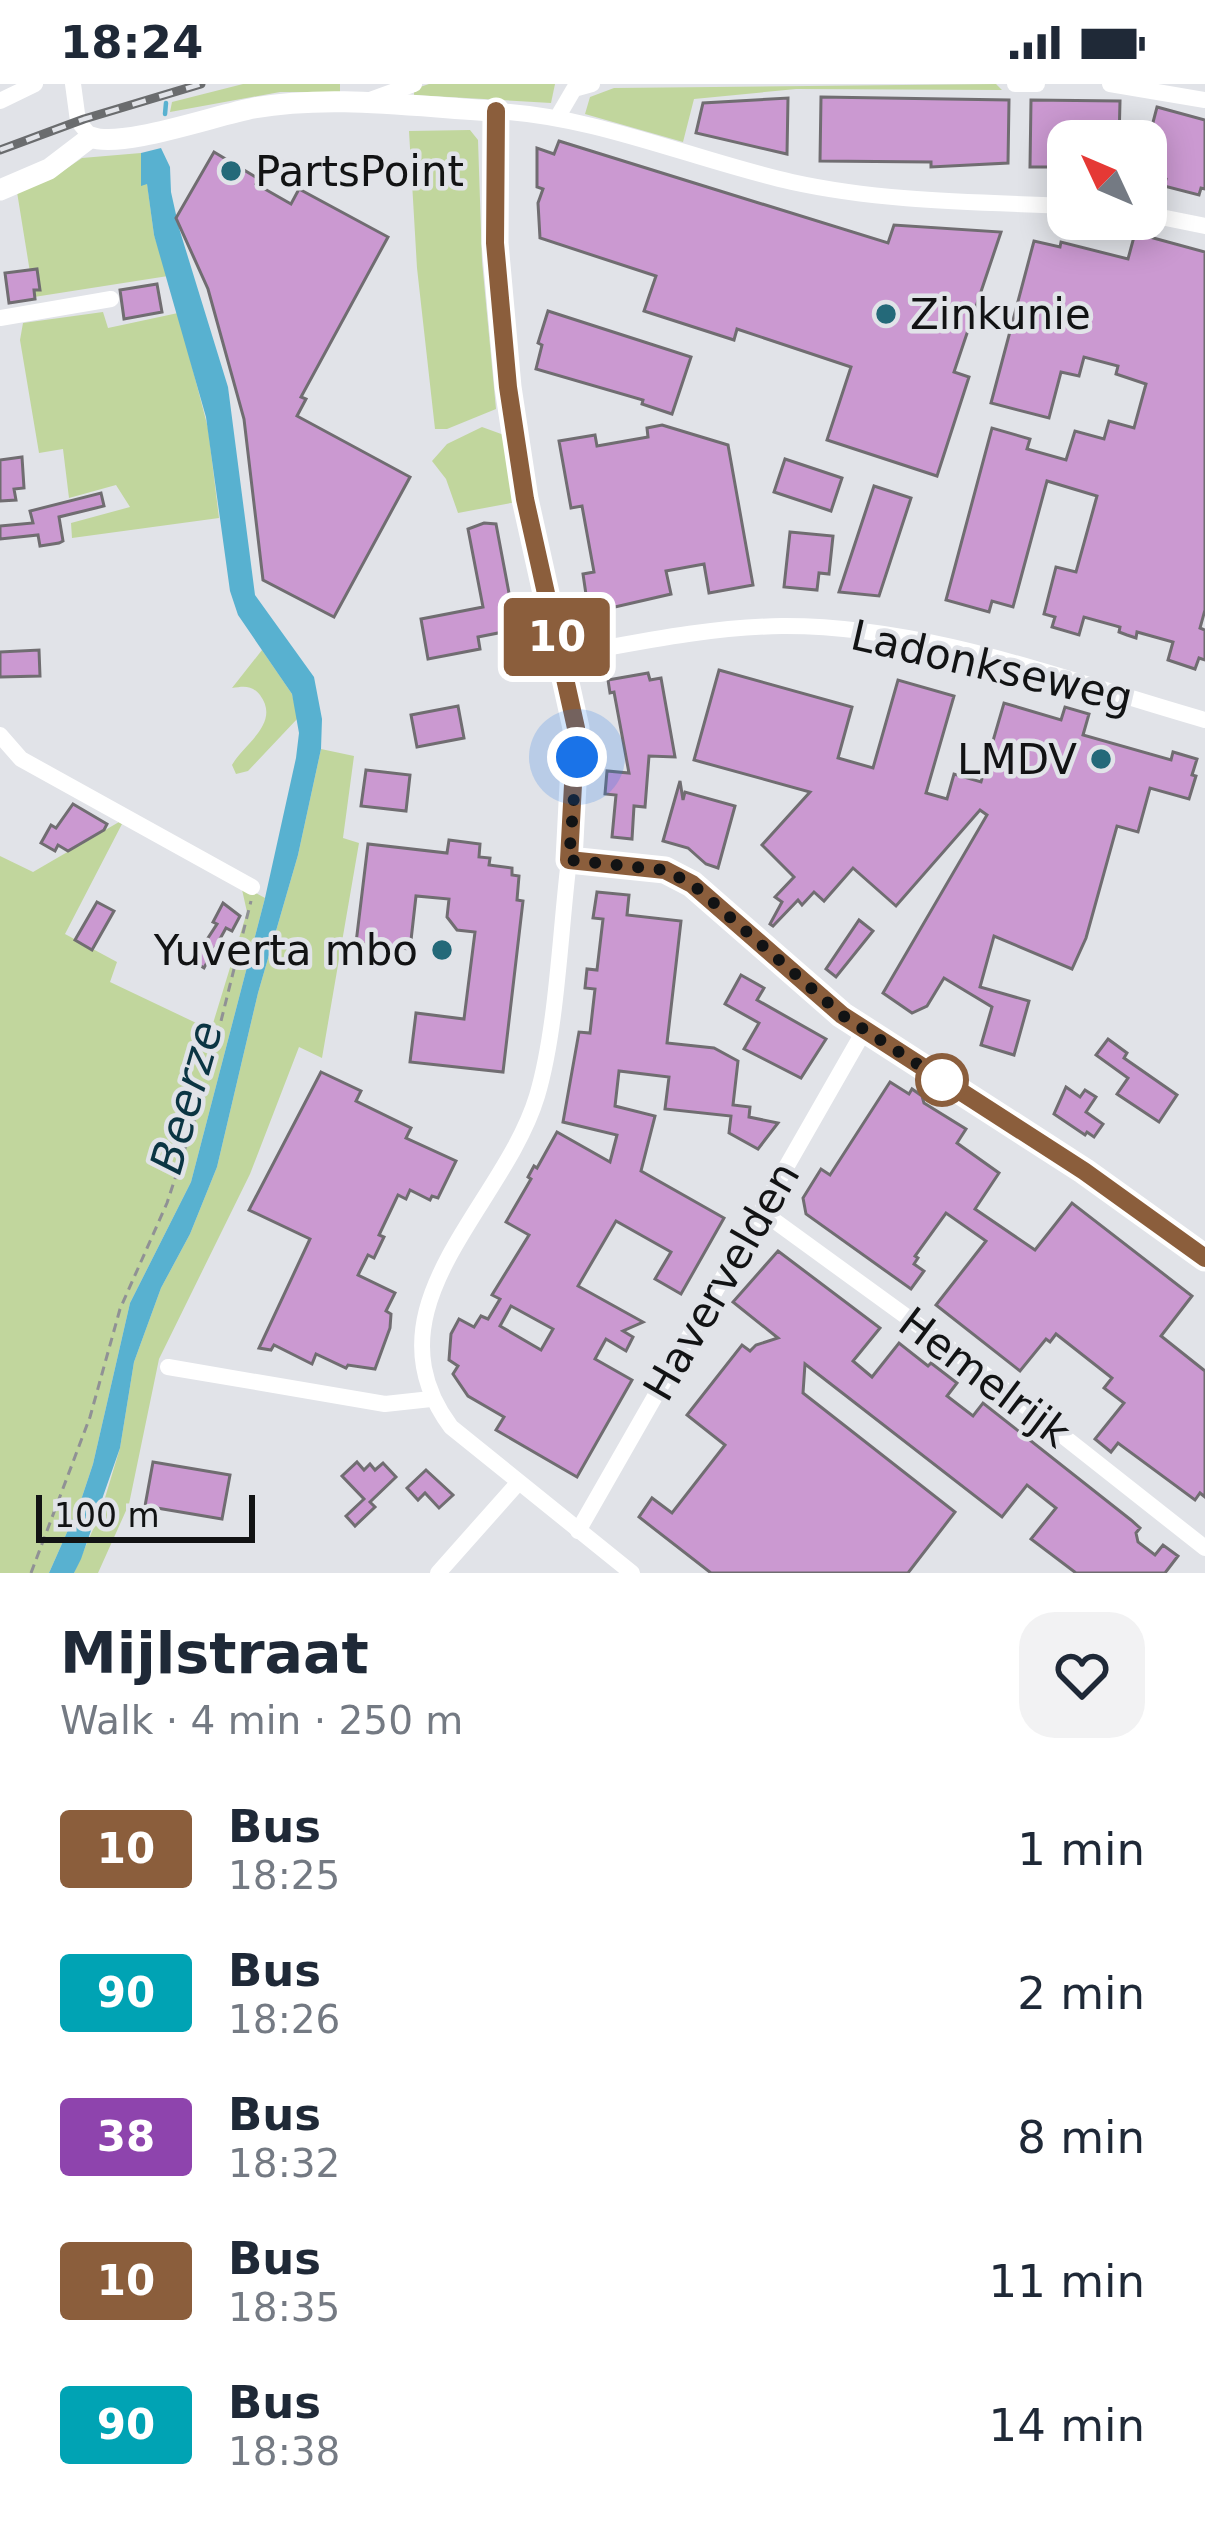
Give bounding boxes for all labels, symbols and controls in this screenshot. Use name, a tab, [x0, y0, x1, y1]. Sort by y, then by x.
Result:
text: 18:24	[60, 16, 203, 69]
north arrow	[1047, 120, 1167, 240]
map controls	[1047, 120, 1167, 240]
place label: PartsPoint	[255, 147, 464, 196]
marker: PartsPoint	[218, 158, 244, 184]
place label: Zinkunie	[910, 290, 1091, 339]
marker: Zinkunie	[873, 301, 899, 327]
line badge: 10	[503, 598, 611, 676]
street label: Ladonkseweg	[847, 610, 1137, 723]
text: 10	[528, 612, 586, 661]
your location	[547, 727, 607, 787]
place label: LMDV	[957, 735, 1077, 784]
marker: LMDV	[1088, 746, 1114, 772]
place label: Yuverta mbo	[153, 926, 418, 975]
marker: Yuverta mbo	[429, 937, 455, 963]
water label: Beerze	[139, 1015, 233, 1179]
unlabelled marker	[917, 1055, 967, 1105]
street label: Havervelden	[634, 1153, 809, 1409]
street label: Hemelrijk	[890, 1297, 1080, 1458]
scale bar	[36, 1489, 255, 1542]
text: 100 m	[54, 1496, 160, 1535]
button: heart	[1019, 1612, 1145, 1738]
text: Mijlstraat	[60, 1620, 369, 1686]
text: Walk · 4 min · 250 m	[60, 1698, 463, 1743]
text: Bus	[228, 1800, 321, 1853]
text: 1 min	[1017, 1823, 1145, 1876]
text: 10	[97, 1824, 155, 1873]
text: 18:25	[228, 1853, 340, 1898]
text: Bus	[228, 1944, 321, 1997]
text: 2 min	[1017, 1967, 1145, 2020]
text: 90	[97, 1968, 155, 2017]
text: 18:26	[228, 1997, 340, 2042]
text: Bus	[228, 2088, 321, 2141]
text: 8 min	[1017, 2111, 1145, 2164]
text: 38	[97, 2112, 155, 2161]
text: 18:32	[228, 2141, 340, 2186]
text: Bus	[228, 2232, 321, 2285]
text: 11 min	[989, 2255, 1145, 2308]
text: 10	[97, 2256, 155, 2305]
text: 18:35	[228, 2285, 340, 2330]
text: Bus	[228, 2376, 321, 2429]
text: 14 min	[989, 2399, 1145, 2452]
text: 90	[97, 2400, 155, 2449]
text: 18:38	[228, 2429, 340, 2474]

